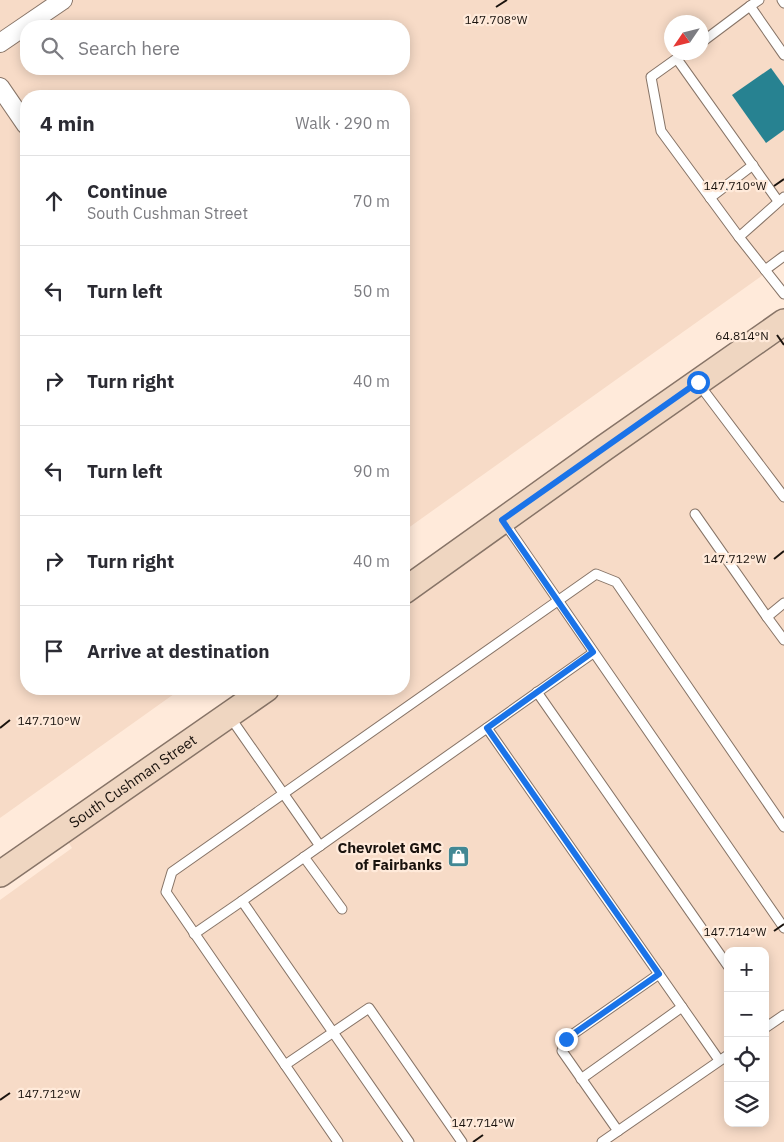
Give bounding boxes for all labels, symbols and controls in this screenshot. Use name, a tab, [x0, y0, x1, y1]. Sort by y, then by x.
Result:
text: 147.708°W	[465, 12, 528, 27]
north arrow	[664, 15, 709, 60]
search box	[20, 20, 410, 75]
icon: search	[38, 34, 66, 62]
text: Search here	[78, 36, 180, 60]
text: 4 min	[40, 109, 95, 137]
text: Walk · 290 m	[295, 113, 390, 133]
text: 147.710°W	[704, 178, 767, 193]
text: Continue	[87, 179, 167, 203]
icon: ahead	[40, 187, 68, 215]
text: 70 m	[353, 191, 390, 211]
text: South Cushman Street	[87, 203, 248, 223]
icon: left	[40, 277, 68, 305]
text: Turn left	[87, 279, 163, 303]
text: 50 m	[353, 281, 390, 301]
text: 64.814°N	[715, 328, 769, 343]
icon: right	[40, 367, 68, 395]
text: Turn right	[87, 369, 174, 393]
text: 40 m	[353, 371, 390, 391]
route start	[687, 371, 710, 394]
icon: left	[40, 457, 68, 485]
text: Turn left	[87, 459, 163, 483]
text: 90 m	[353, 461, 390, 481]
icon: right	[40, 547, 68, 575]
text: Turn right	[87, 549, 174, 573]
text: 40 m	[353, 551, 390, 571]
text: 147.712°W	[704, 551, 767, 566]
icon: arrive	[40, 637, 68, 665]
text: Arrive at destination	[87, 639, 270, 663]
text: 147.710°W	[18, 713, 81, 728]
street label: South Cushman Street	[65, 730, 200, 832]
place label: Chevrolet GMC of Fairbanks	[337, 838, 442, 874]
shop icon: Chevrolet GMC of Fairbanks	[446, 845, 470, 869]
text: 147.714°W	[704, 924, 767, 939]
map controls	[724, 947, 769, 1127]
button: +	[724, 947, 769, 992]
button: −	[724, 992, 769, 1037]
route end	[555, 1028, 578, 1051]
button: locate	[724, 1037, 769, 1082]
button: layers	[724, 1082, 769, 1127]
text: 147.712°W	[18, 1086, 81, 1101]
text: 147.714°W	[452, 1115, 515, 1130]

